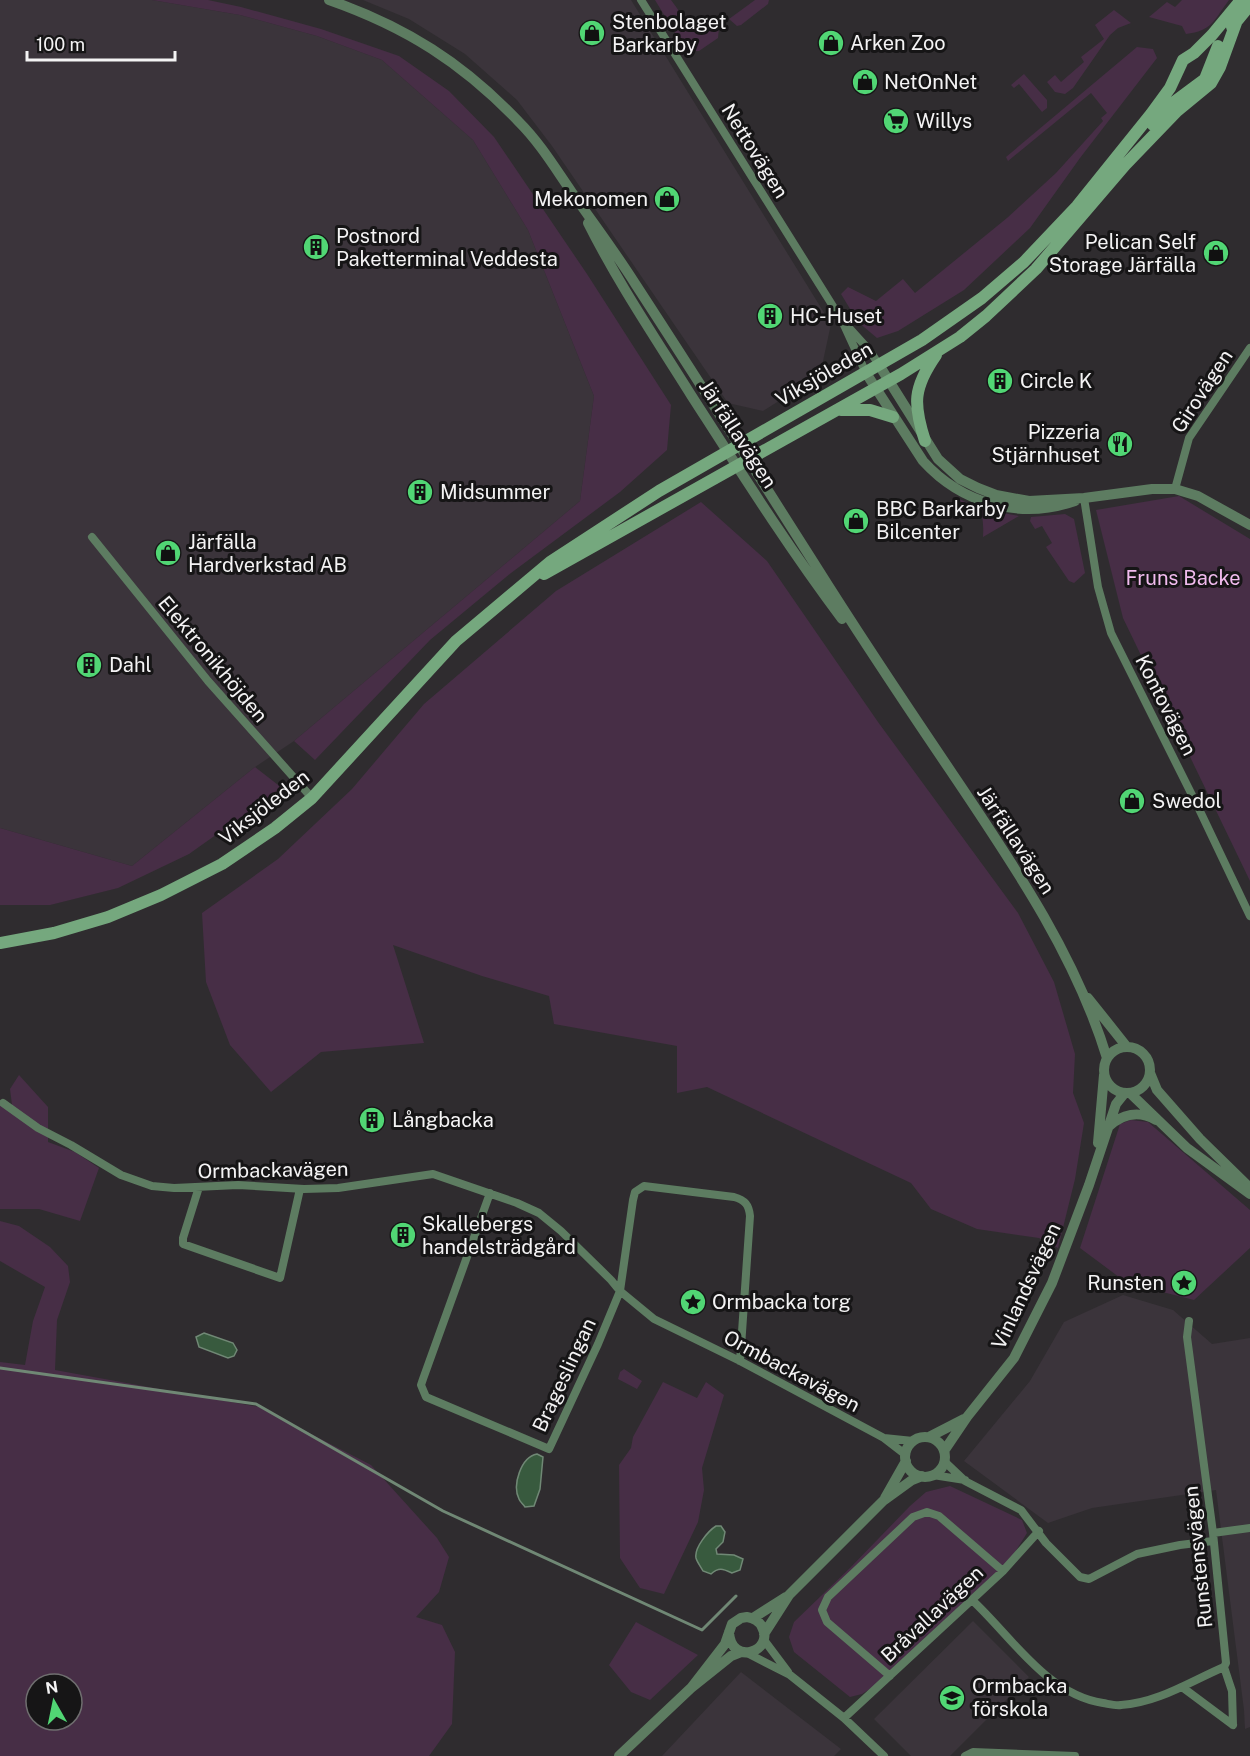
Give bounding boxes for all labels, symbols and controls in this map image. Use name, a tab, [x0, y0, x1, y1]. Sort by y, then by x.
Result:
place label: Stenbolaget Barkarby	[612, 10, 726, 57]
shop icon: Stenbolaget Barkarby	[577, 18, 607, 48]
scale bar	[27, 24, 176, 62]
shop icon: Arken Zoo	[816, 28, 846, 58]
place label: Arken Zoo	[850, 31, 946, 55]
text: 100 m	[36, 34, 85, 55]
shop icon: NetOnNet	[850, 67, 880, 97]
place label: NetOnNet	[884, 70, 977, 94]
street label: Nettovägen	[716, 99, 794, 203]
supermarket icon: Willys	[881, 106, 911, 136]
place label: Willys	[916, 109, 972, 133]
shop icon: Mekonomen	[652, 184, 682, 214]
place label: Mekonomen	[534, 187, 648, 211]
place label: Postnord Paketterminal Veddesta	[336, 224, 558, 271]
place label: Pelican Self Storage Järfälla	[1049, 230, 1196, 277]
building icon: Postnord Paketterminal Veddesta	[301, 232, 331, 262]
shop icon: Pelican Self Storage Järfälla	[1201, 238, 1231, 268]
building icon: HC-Huset	[755, 301, 785, 331]
place label: HC-Huset	[790, 304, 882, 328]
street label: Viksjöleden	[771, 337, 877, 411]
street label: Girovägen	[1166, 345, 1238, 437]
building icon: Circle K	[985, 366, 1015, 396]
place label: Circle K	[1020, 369, 1093, 393]
street label: Järfällavägen	[694, 375, 782, 493]
place label: Pizzeria Stjärnhuset	[992, 420, 1100, 467]
restaurant icon: Pizzeria Stjärnhuset	[1105, 429, 1135, 459]
building icon: Midsummer	[405, 477, 435, 507]
place label: Midsummer	[440, 480, 550, 504]
place label: BBC Barkarby Bilcenter	[876, 497, 1006, 544]
shop icon: BBC Barkarby Bilcenter	[841, 506, 871, 536]
place label: Järfälla Hardverkstad AB	[188, 530, 347, 577]
shop icon: Järfälla Hardverkstad AB	[153, 538, 183, 568]
park label: Fruns Backe	[1125, 566, 1241, 590]
street label: Elektronikhöjden	[153, 591, 273, 727]
building icon: Dahl	[74, 650, 104, 680]
street label: Kontovägen	[1130, 651, 1202, 759]
place label: Dahl	[109, 653, 152, 677]
street label: Viksjöleden	[214, 764, 314, 850]
street label: Järfällavägen	[972, 781, 1060, 899]
shop icon: Swedol	[1117, 786, 1147, 816]
place label: Swedol	[1152, 789, 1222, 813]
building icon: Långbacka	[357, 1105, 387, 1135]
place label: Långbacka	[392, 1108, 494, 1132]
street label: Ormbackavägen	[197, 1157, 349, 1183]
place label: Skallebergs handelsträdgård	[422, 1212, 576, 1259]
street label: Vinlandsvägen	[986, 1219, 1066, 1353]
building icon: Skallebergs handelsträdgård	[388, 1220, 418, 1250]
place icon: Runsten	[1169, 1268, 1199, 1298]
place label: Runsten	[1087, 1271, 1164, 1295]
place icon: Ormbacka torg	[678, 1287, 708, 1317]
place label: Ormbacka torg	[712, 1290, 851, 1314]
street label: Brageslingan	[527, 1314, 601, 1436]
street label: Ormbackavägen	[720, 1325, 864, 1417]
street label: Runstensvägen	[1179, 1485, 1217, 1629]
street label: Bråvallavägen	[876, 1561, 988, 1667]
north arrow	[24, 1672, 84, 1732]
place label: Ormbacka förskola	[972, 1674, 1067, 1721]
text: N	[44, 1677, 59, 1698]
school or university icon: Ormbacka förskola	[937, 1683, 967, 1713]

